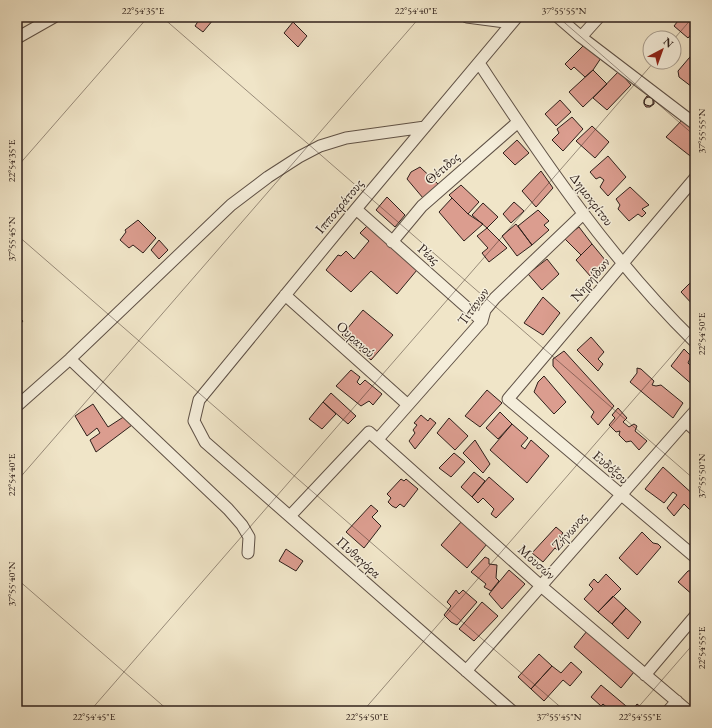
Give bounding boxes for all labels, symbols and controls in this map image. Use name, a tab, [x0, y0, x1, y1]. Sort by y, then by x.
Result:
text: 22°54'35"E	[122, 4, 165, 17]
text: 22°54'40"E	[395, 4, 438, 17]
text: 37°55'55"N	[542, 4, 587, 17]
north arrow	[642, 30, 682, 70]
text: N	[661, 34, 677, 51]
text: 37°55'55"N	[695, 108, 708, 153]
text: 22°54'35"E	[5, 139, 18, 182]
street label: Θέτιδος	[421, 148, 463, 188]
street label: Δημοκρίτου	[566, 169, 618, 229]
street label: Ιπποκράτους	[311, 175, 367, 237]
text: 37°55'45"N	[5, 216, 18, 261]
street label: Ρέας	[414, 239, 444, 269]
street label: Νηρηίδων	[566, 253, 614, 305]
street label: Τιτάνων	[453, 283, 493, 329]
text: 22°54'50"E	[695, 312, 708, 355]
street label: Ουρανού	[333, 317, 379, 361]
street label: Ευδόξου	[589, 446, 633, 488]
text: 22°54'40"E	[5, 453, 18, 496]
text: 37°55'50"N	[695, 453, 708, 498]
street label: Ζήνωνος	[548, 508, 591, 554]
street label: Πυθαγόρα	[333, 532, 386, 582]
street label: Μουσών	[514, 540, 560, 584]
text: 37°55'40"N	[5, 561, 18, 606]
text: 22°54'55"E	[695, 626, 708, 669]
text: 22°54'45"E	[73, 710, 116, 723]
text: 22°54'50"E	[346, 710, 389, 723]
text: 37°55'45"N	[537, 710, 582, 723]
text: 22°54'55"E	[619, 710, 662, 723]

